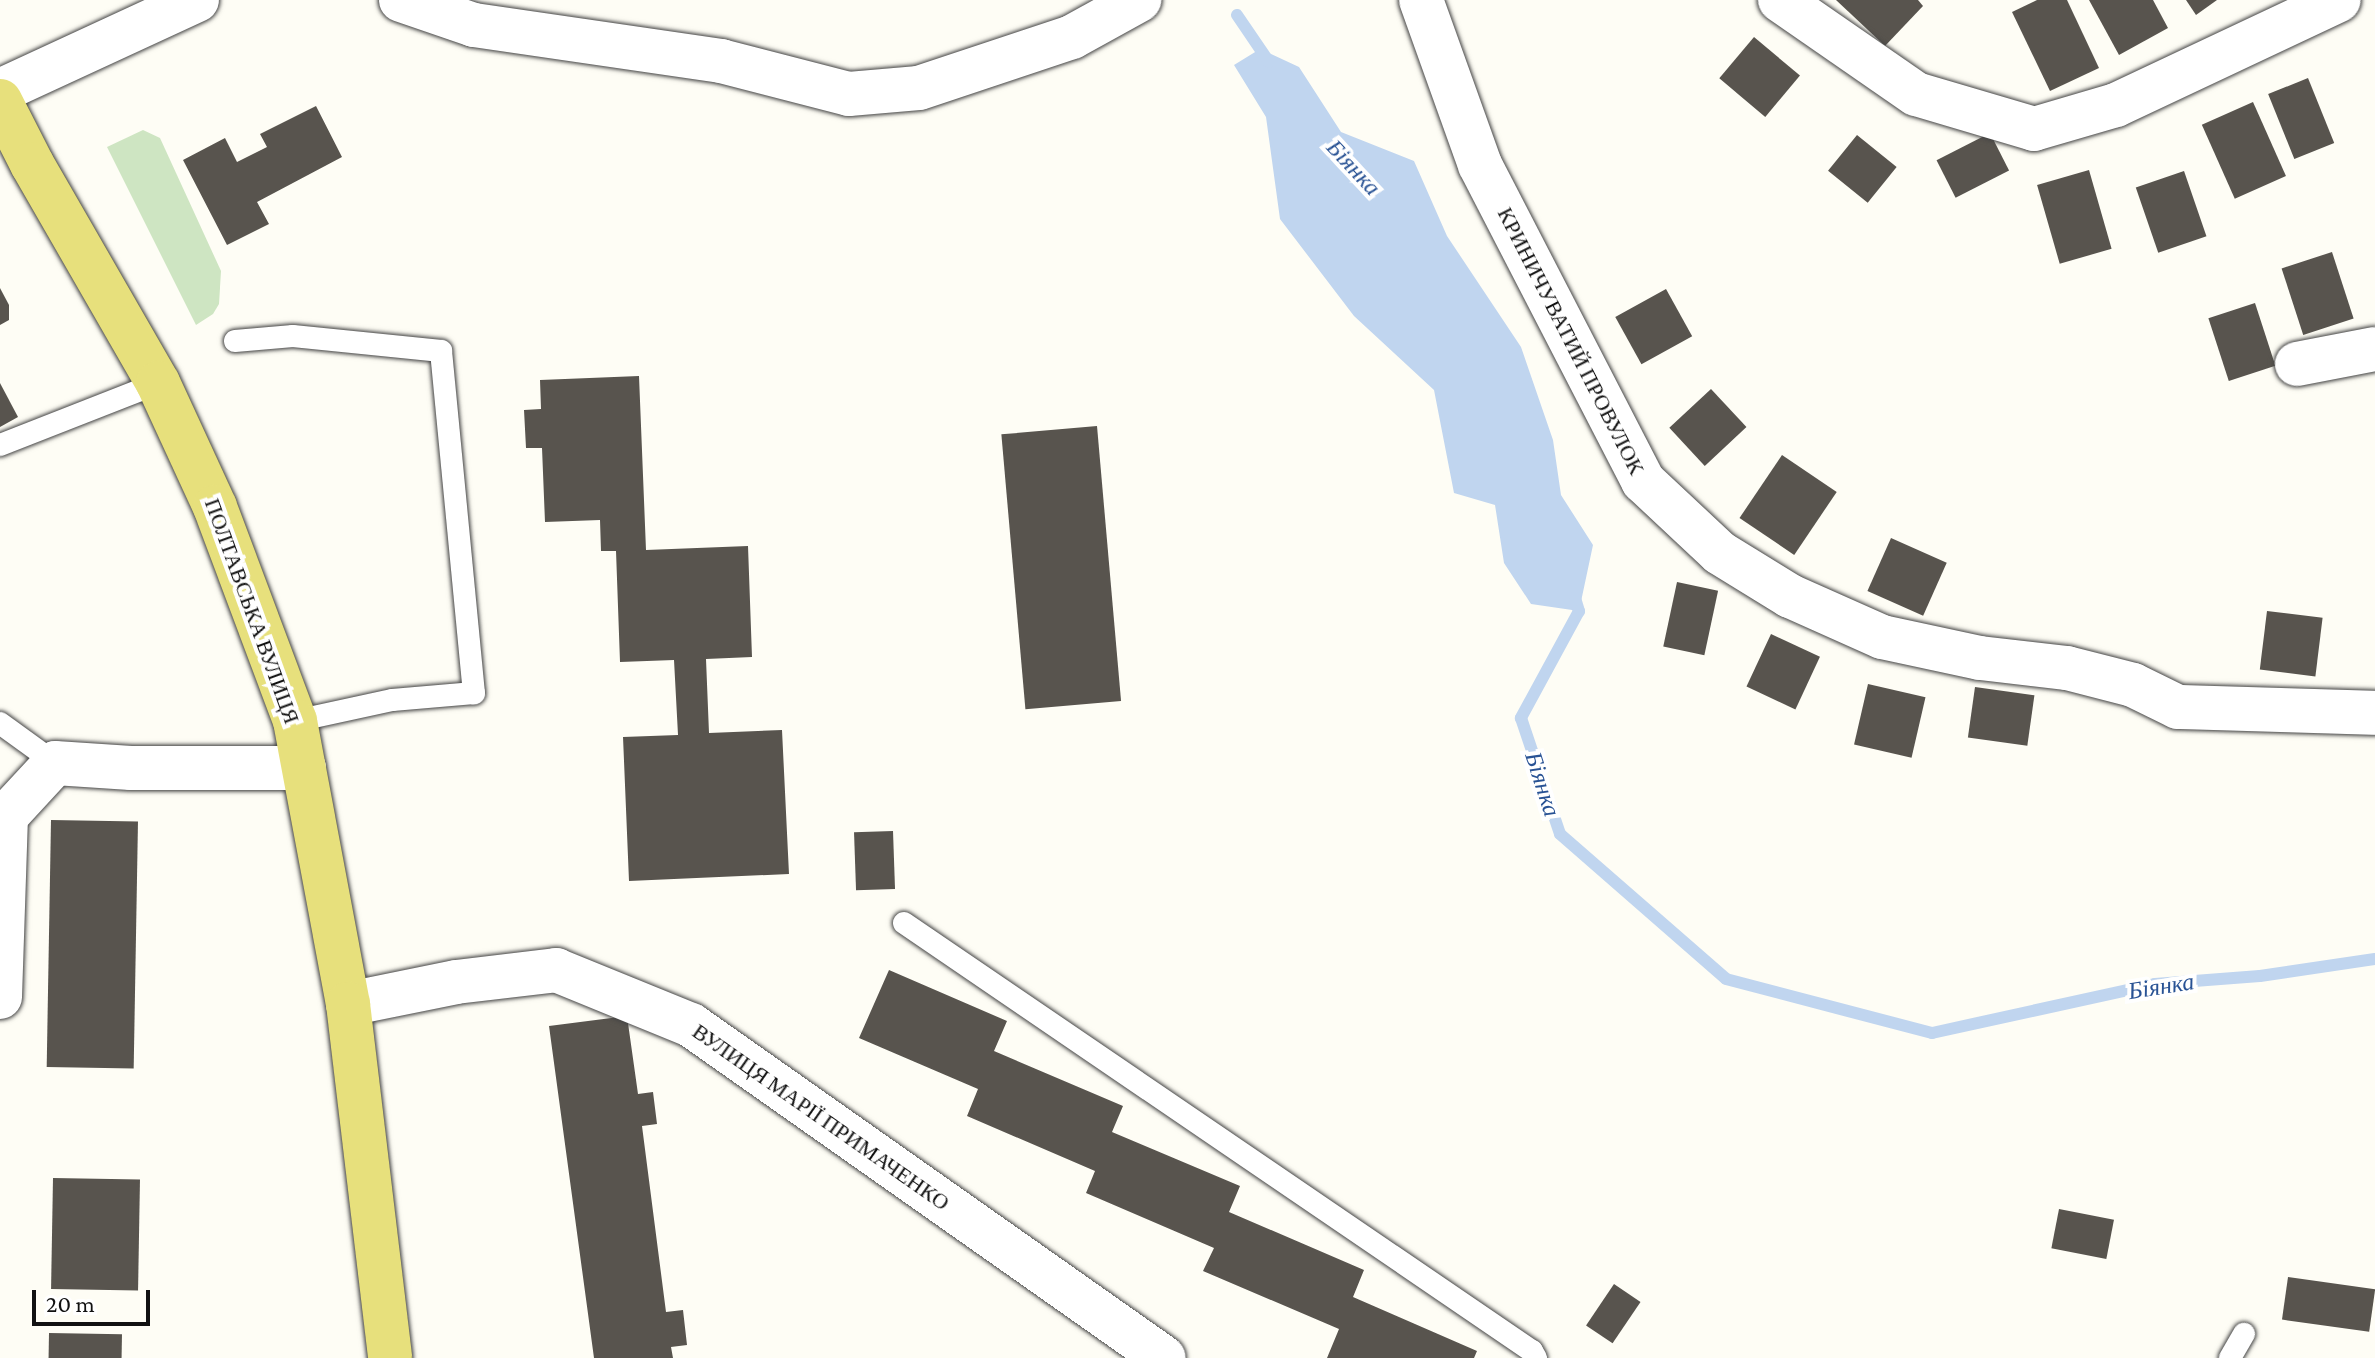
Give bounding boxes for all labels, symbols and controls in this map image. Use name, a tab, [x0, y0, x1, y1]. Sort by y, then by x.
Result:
water label: Біянка	[1321, 133, 1387, 201]
street label: КРИНИЧУВАТИЙ ПРОВУЛОК	[1492, 203, 1650, 479]
street label: ПОЛТАВСЬКА ВУЛИЦЯ	[199, 495, 305, 727]
water label: Біянка	[1519, 748, 1567, 820]
water label: Біянка	[2126, 967, 2196, 1005]
street label: ВУЛИЦЯ МАРІЇ ПРИМАЧЕНКО	[687, 1018, 955, 1216]
scale bar	[36, 1274, 154, 1324]
text: 20 m	[46, 1290, 95, 1317]

